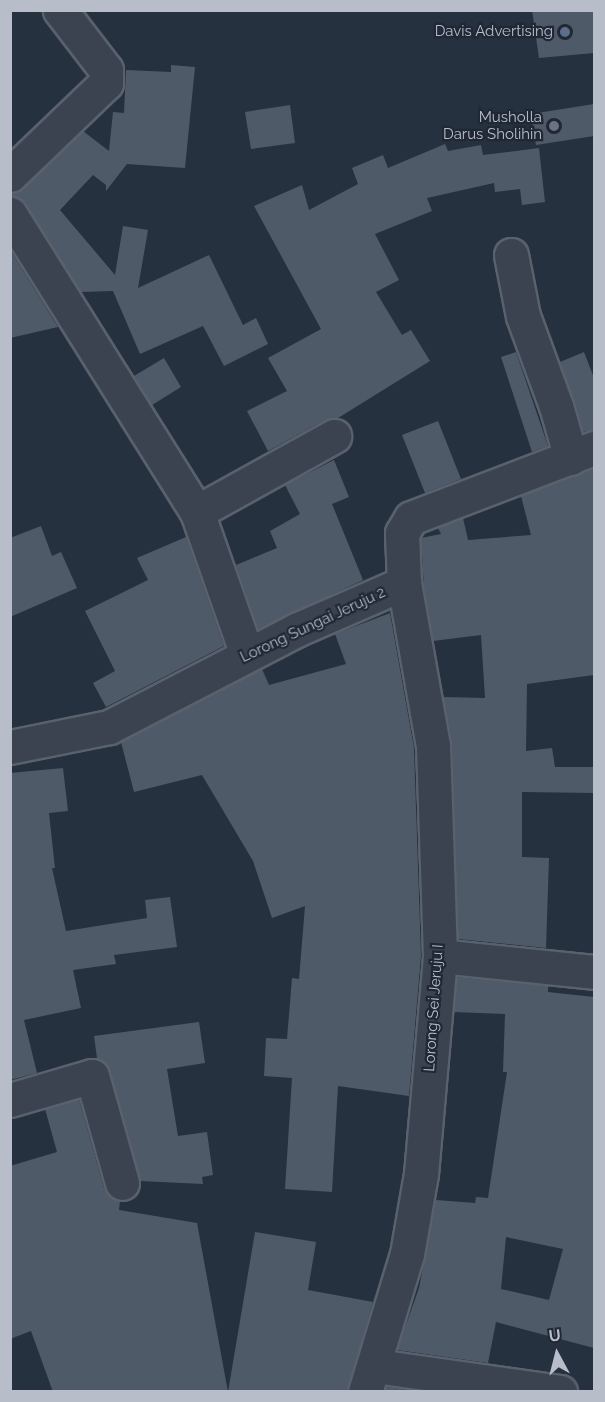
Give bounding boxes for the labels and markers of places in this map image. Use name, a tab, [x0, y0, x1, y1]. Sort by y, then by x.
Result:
place label: Davis Advertising	[434, 23, 553, 41]
marker: Davis Advertising	[558, 25, 572, 39]
place label: Musholla Darus Sholihin	[443, 108, 542, 143]
marker: Musholla Darus Sholihin	[547, 119, 561, 133]

